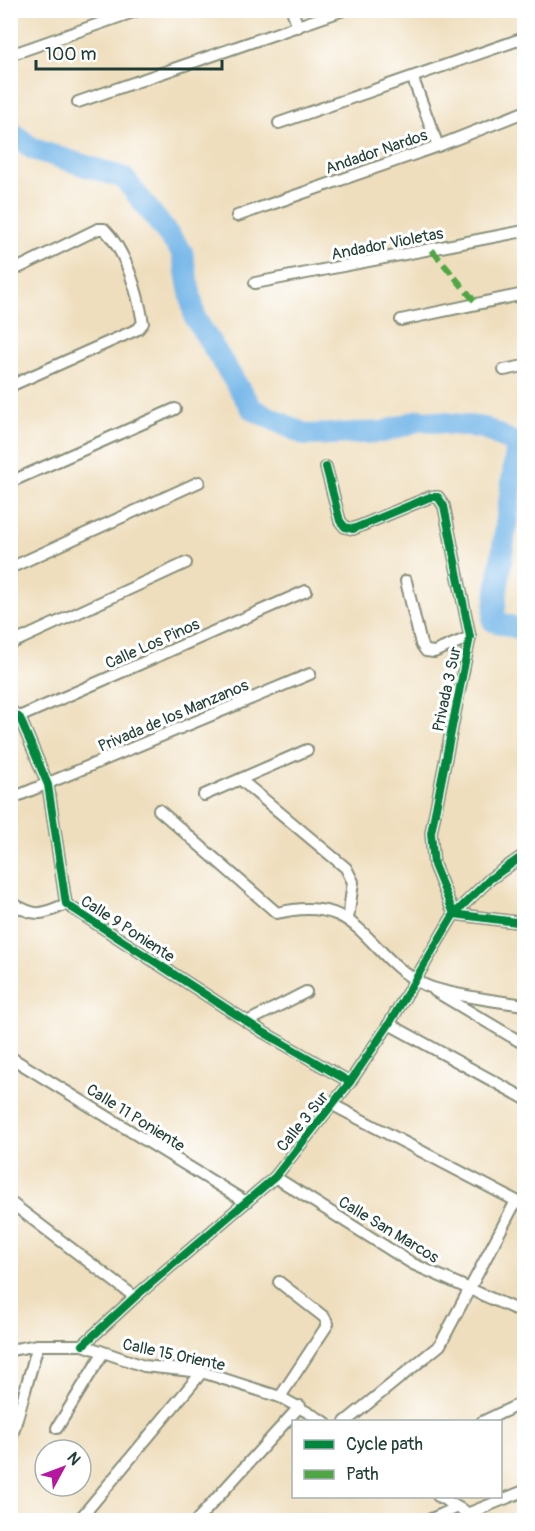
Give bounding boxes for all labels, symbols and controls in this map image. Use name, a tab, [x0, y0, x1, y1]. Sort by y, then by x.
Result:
scale bar	[36, 33, 222, 71]
text: 100 m	[45, 43, 97, 66]
street label: Andador Nardos	[323, 125, 430, 179]
street label: Andador Violetas	[329, 223, 445, 265]
street label: Calle Los Pinos	[102, 614, 203, 674]
street label: Privada 3 Sur	[428, 645, 466, 734]
street label: Privada de los Manzanos	[95, 675, 252, 757]
street label: Calle 9 Poniente	[77, 891, 178, 967]
street label: Calle 11 Poniente	[83, 1080, 188, 1156]
street label: Calle 3 Sur	[272, 1087, 333, 1156]
street label: Calle San Marcos	[335, 1192, 442, 1268]
street label: Calle 15 Oriente	[121, 1334, 227, 1376]
legend	[292, 1420, 502, 1498]
text: Cycle path	[346, 1433, 423, 1456]
north arrow	[33, 1438, 93, 1498]
text: N	[62, 1448, 85, 1470]
text: Path	[346, 1463, 379, 1486]

